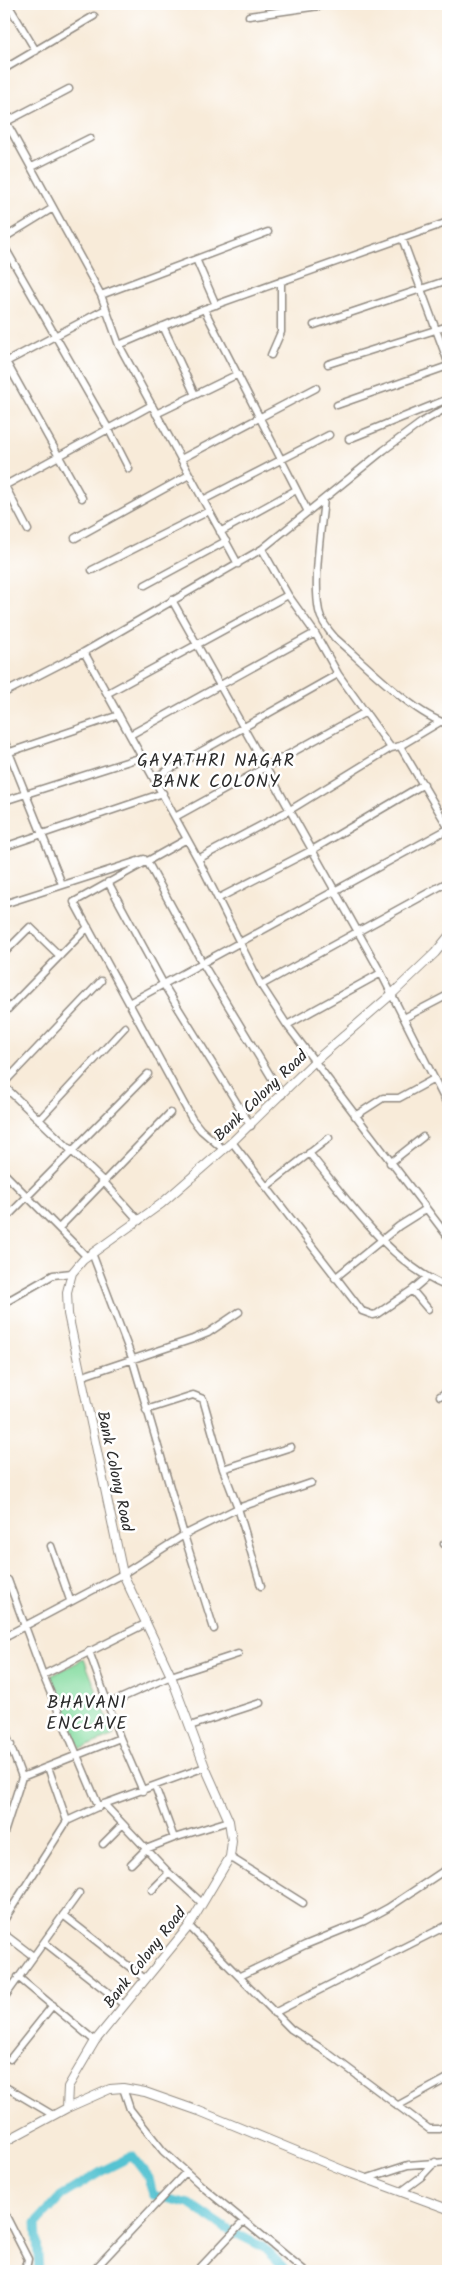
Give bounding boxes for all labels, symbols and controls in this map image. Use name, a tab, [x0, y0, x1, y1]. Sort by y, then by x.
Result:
district label: GAYATHRI NAGAR BANK COLONY	[137, 747, 295, 797]
street label: Bank Colony Road	[208, 1044, 315, 1148]
street label: Bank Colony Road	[90, 1409, 140, 1535]
district label: BHAVANI ENCLAVE	[46, 1689, 128, 1739]
street label: Bank Colony Road	[98, 1901, 193, 2014]

